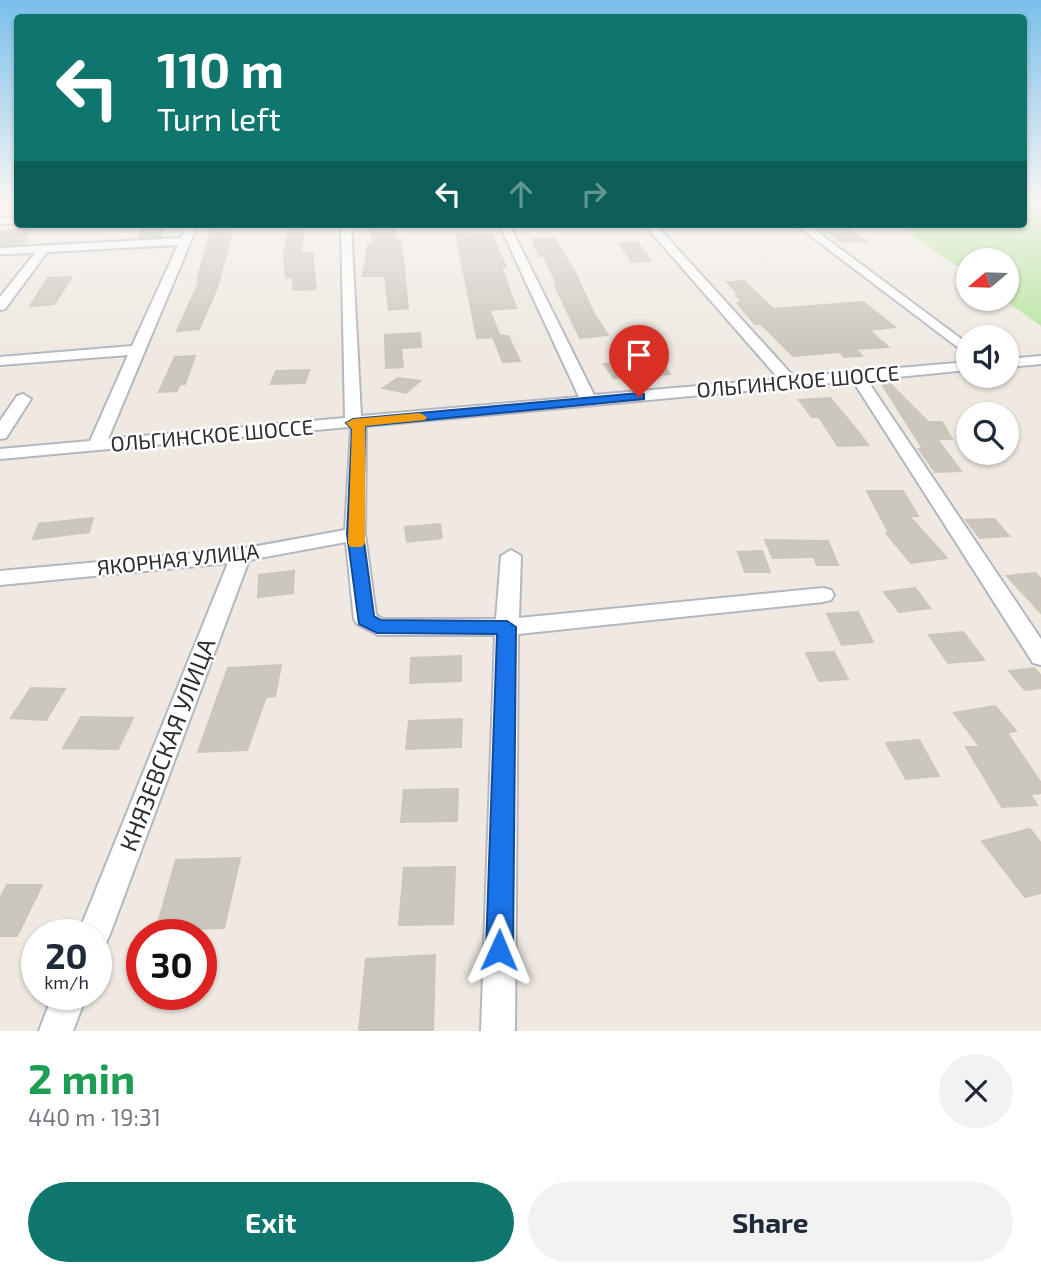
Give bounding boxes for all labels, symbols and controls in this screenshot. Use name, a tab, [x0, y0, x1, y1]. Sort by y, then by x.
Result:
text: 110 m	[157, 39, 284, 98]
icon: left	[42, 42, 133, 133]
text: Turn left	[157, 99, 281, 137]
icon: left	[429, 175, 467, 213]
icon: ahead	[502, 175, 540, 213]
icon: right	[575, 175, 613, 213]
north arrow	[956, 248, 1018, 312]
map controls	[956, 248, 1019, 465]
pin	[609, 325, 669, 397]
button: sound	[956, 325, 1019, 388]
icon: arrive	[620, 336, 658, 374]
street label: ОЛЬГИНСКОЕ ШОССЕ	[696, 359, 900, 402]
button: search	[956, 402, 1019, 465]
street label: ОЛЬГИНСКОЕ ШОССЕ	[110, 413, 314, 456]
street label: ЯКОРНАЯ УЛИЦА	[95, 538, 260, 579]
street label: КНЯЗЕВСКАЯ УЛИЦА	[113, 634, 221, 855]
position arrow	[462, 913, 536, 987]
speed limit sign: 30	[126, 919, 217, 1010]
text: 20	[45, 934, 88, 976]
text: km/h	[44, 971, 89, 993]
text: 2 min	[28, 1052, 135, 1102]
button: close	[939, 1054, 1013, 1128]
text: 440 m · 19:31	[28, 1103, 161, 1131]
button: Exit	[28, 1182, 514, 1262]
button: Share	[528, 1182, 1013, 1262]

